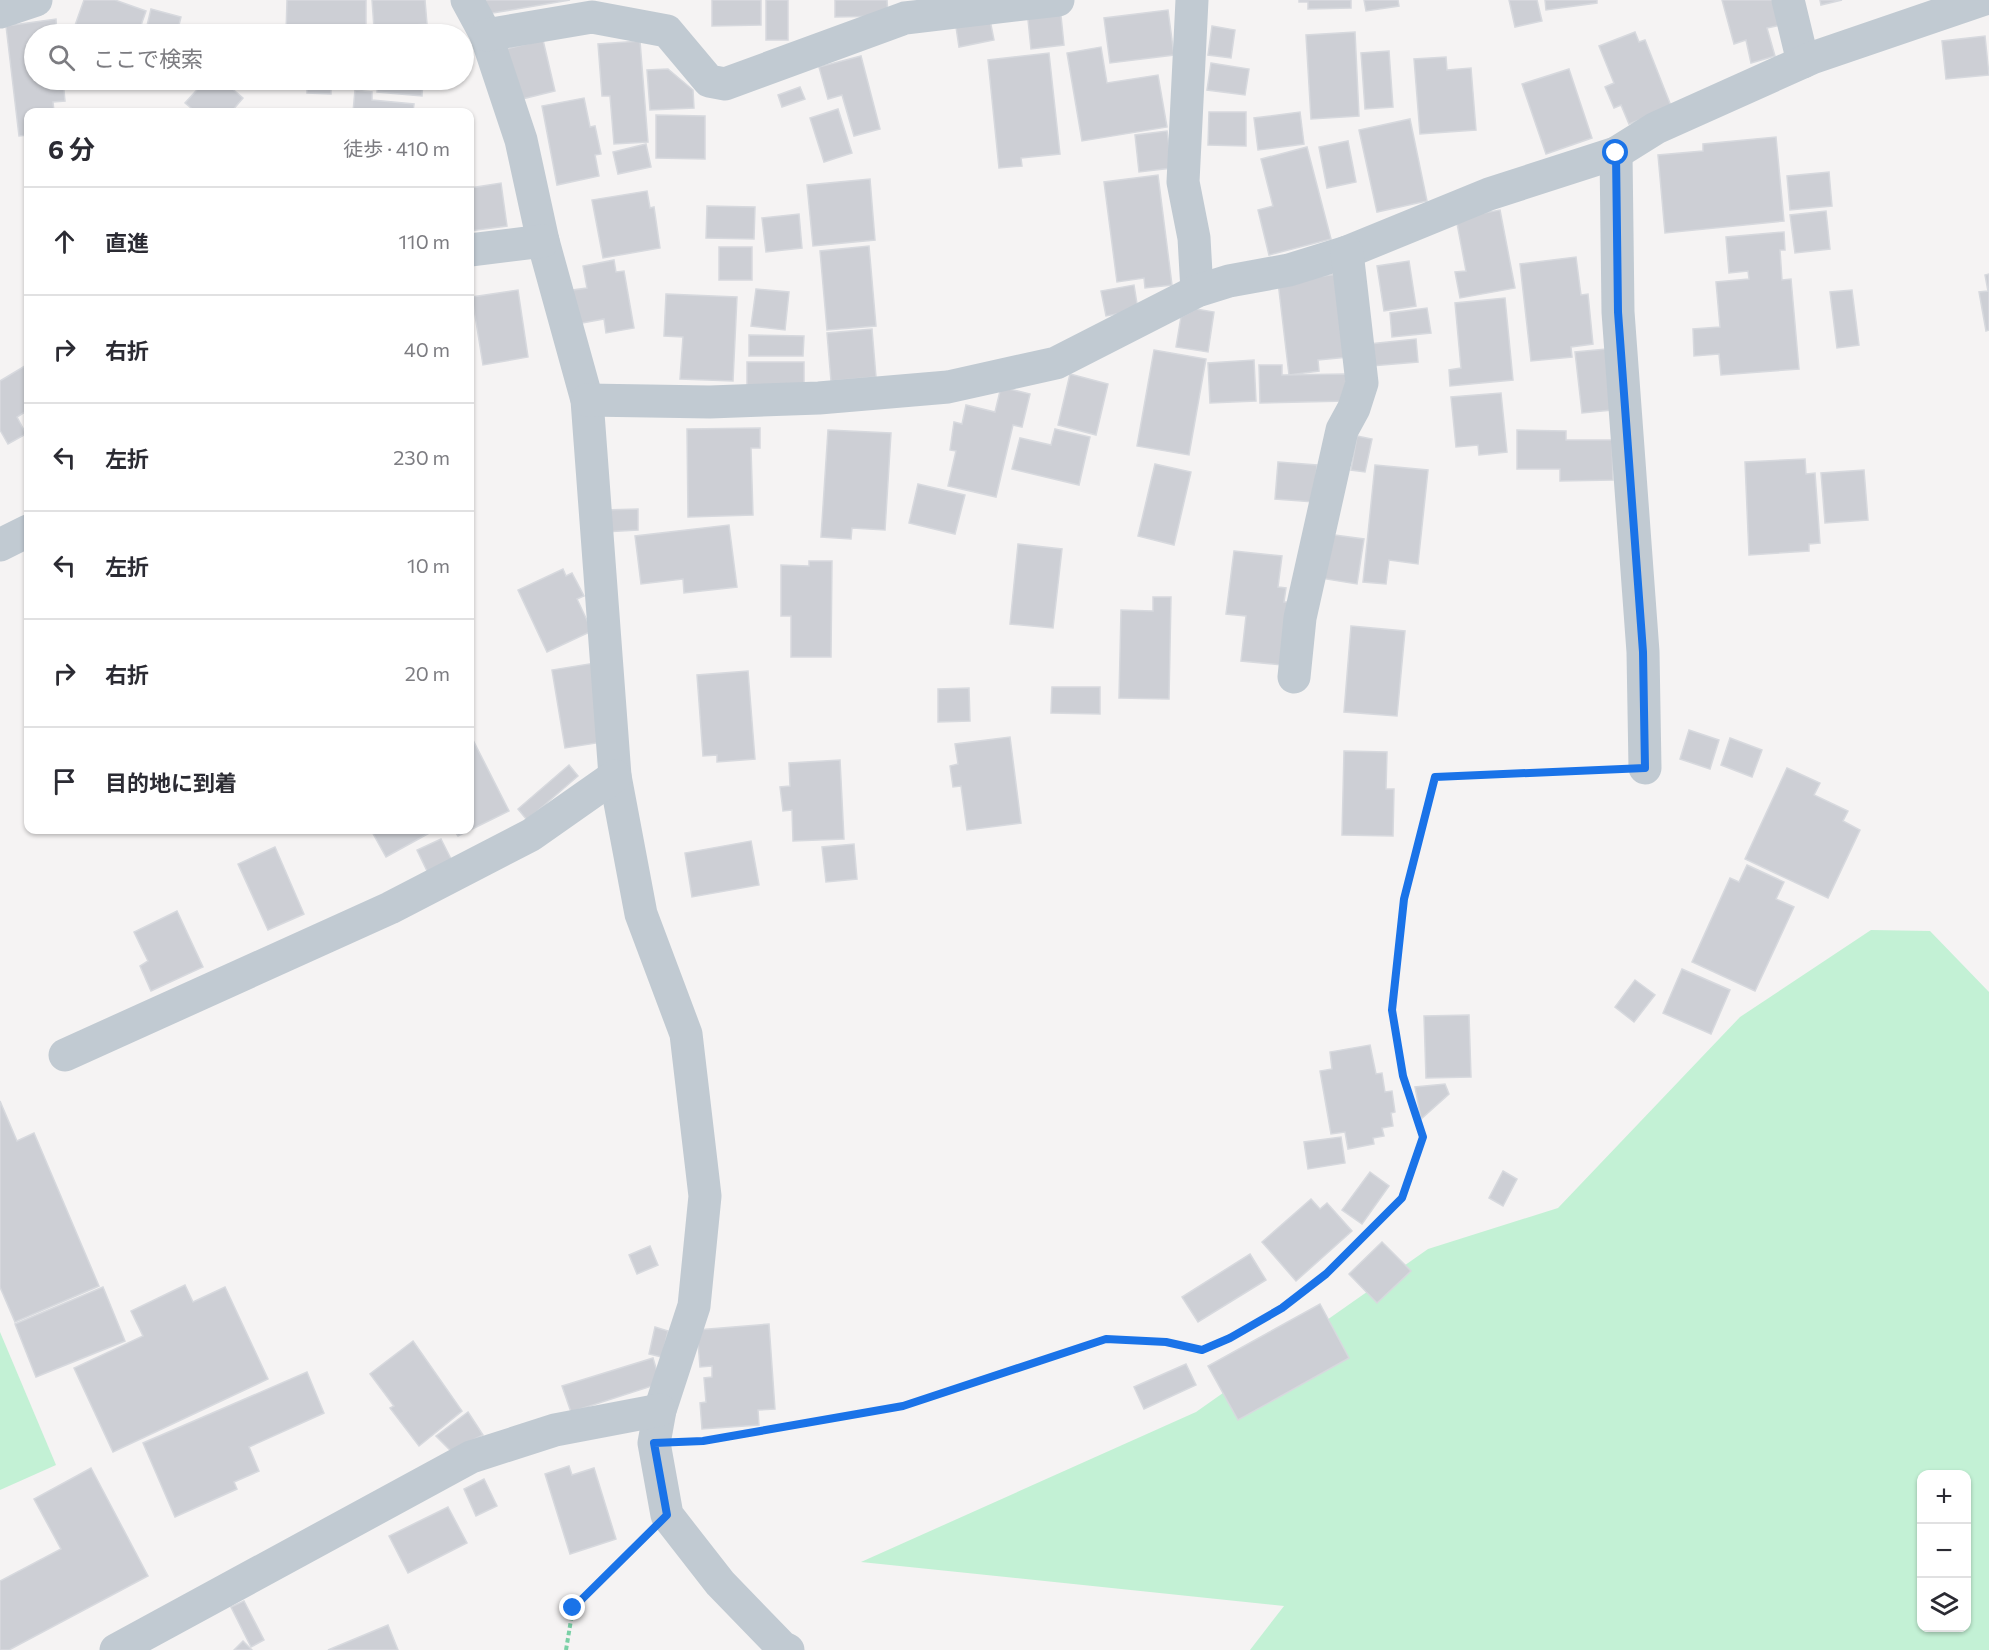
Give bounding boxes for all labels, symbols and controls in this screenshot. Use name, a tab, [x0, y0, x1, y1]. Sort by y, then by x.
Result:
search box	[24, 24, 474, 90]
icon: search	[45, 41, 78, 74]
text: ここで検索	[93, 45, 203, 72]
text: 6 分	[48, 133, 95, 164]
text: 徒歩 · 410 m	[343, 136, 450, 160]
route start	[1602, 139, 1628, 165]
icon: ahead	[48, 225, 81, 258]
text: 直進	[105, 229, 149, 256]
text: 110 m	[399, 229, 450, 253]
icon: right	[48, 333, 81, 366]
text: 右折	[105, 337, 149, 364]
text: 40 m	[404, 337, 450, 361]
icon: left	[48, 441, 81, 474]
text: 左折	[105, 445, 149, 472]
text: 230 m	[393, 445, 450, 469]
icon: left	[48, 549, 81, 582]
text: 左折	[105, 553, 149, 580]
text: 10 m	[407, 553, 450, 577]
icon: right	[48, 657, 81, 690]
text: 右折	[105, 661, 149, 688]
text: 20 m	[405, 661, 450, 685]
icon: arrive	[48, 765, 81, 798]
text: 目的地に到着	[105, 769, 237, 796]
map controls	[1917, 1470, 1971, 1632]
button: +	[1917, 1470, 1971, 1524]
button: −	[1917, 1524, 1971, 1578]
button: layers	[1917, 1578, 1971, 1632]
route end	[559, 1594, 585, 1620]

